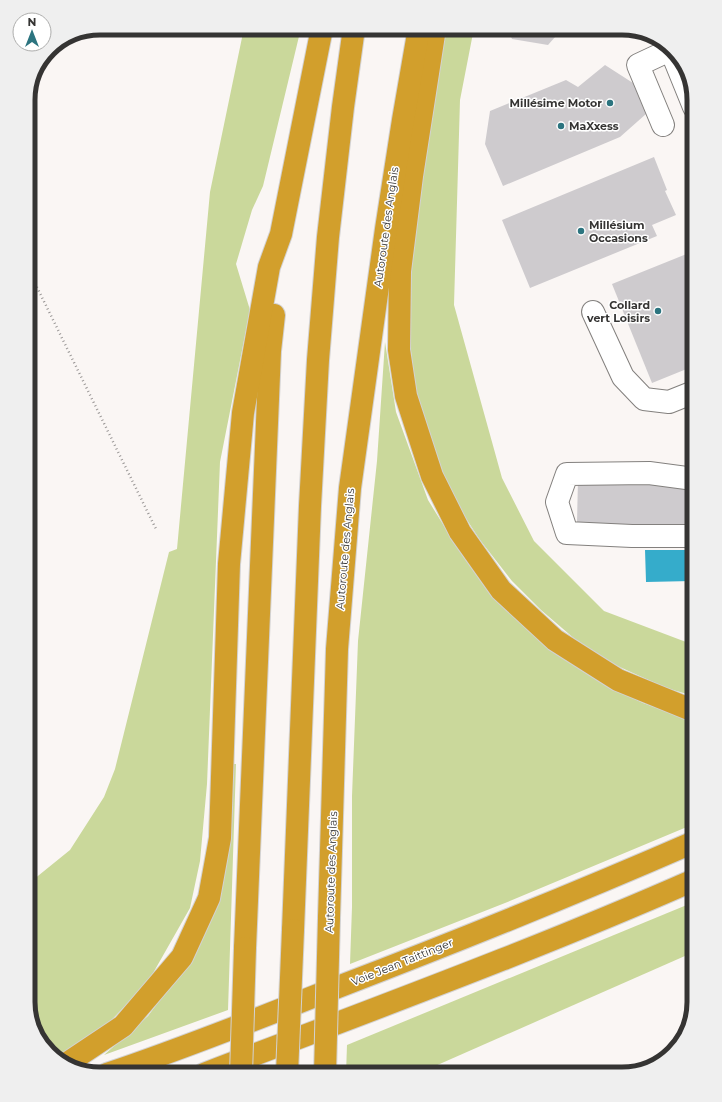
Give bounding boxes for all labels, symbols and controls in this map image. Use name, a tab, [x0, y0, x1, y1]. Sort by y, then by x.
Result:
north arrow	[12, 12, 52, 52]
text: N	[28, 15, 36, 29]
place label: Millésime Motor	[510, 96, 602, 110]
marker: Millésime Motor	[605, 98, 615, 108]
place label: MaXxess	[569, 119, 619, 133]
marker: MaXxess	[556, 121, 566, 131]
street label: Autoroute des Anglais	[371, 165, 401, 288]
place label: Millésium Occasions	[589, 218, 648, 245]
marker: Millésium Occasions	[576, 226, 586, 236]
place label: Collard vert Loisirs	[586, 298, 650, 325]
marker: Collard vert Loisirs	[653, 306, 663, 316]
street label: Autoroute des Anglais	[333, 487, 357, 610]
street label: Autoroute des Anglais	[322, 810, 340, 933]
street label: Voie Jean Taittinger	[349, 935, 455, 989]

